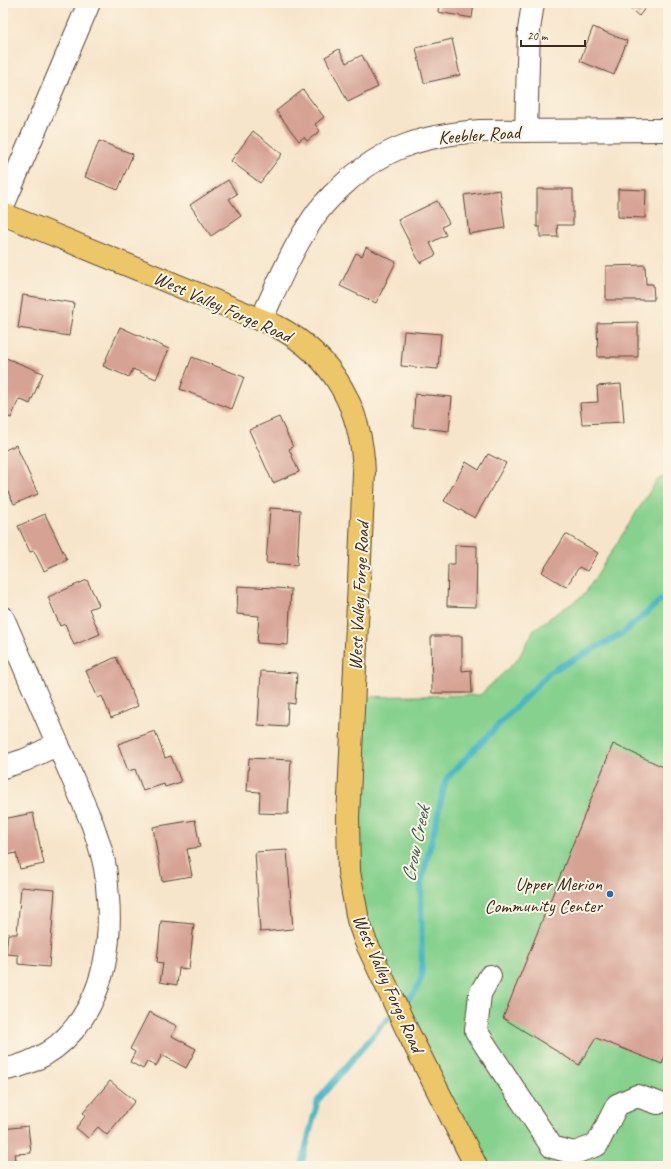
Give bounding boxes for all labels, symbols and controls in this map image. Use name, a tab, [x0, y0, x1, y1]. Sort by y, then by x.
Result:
scale bar	[521, 22, 585, 48]
text: 20 m	[527, 28, 549, 44]
street label: Keebler Road	[437, 120, 524, 150]
street label: West Valley Forge Road	[150, 266, 299, 350]
street label: West Valley Forge Road	[343, 518, 375, 671]
water label: Crow Creek	[395, 801, 436, 884]
place label: Upper Merion Community Center	[485, 872, 603, 918]
marker: Upper Merion Community Center	[605, 889, 615, 899]
street label: West Valley Forge Road	[347, 911, 431, 1059]

